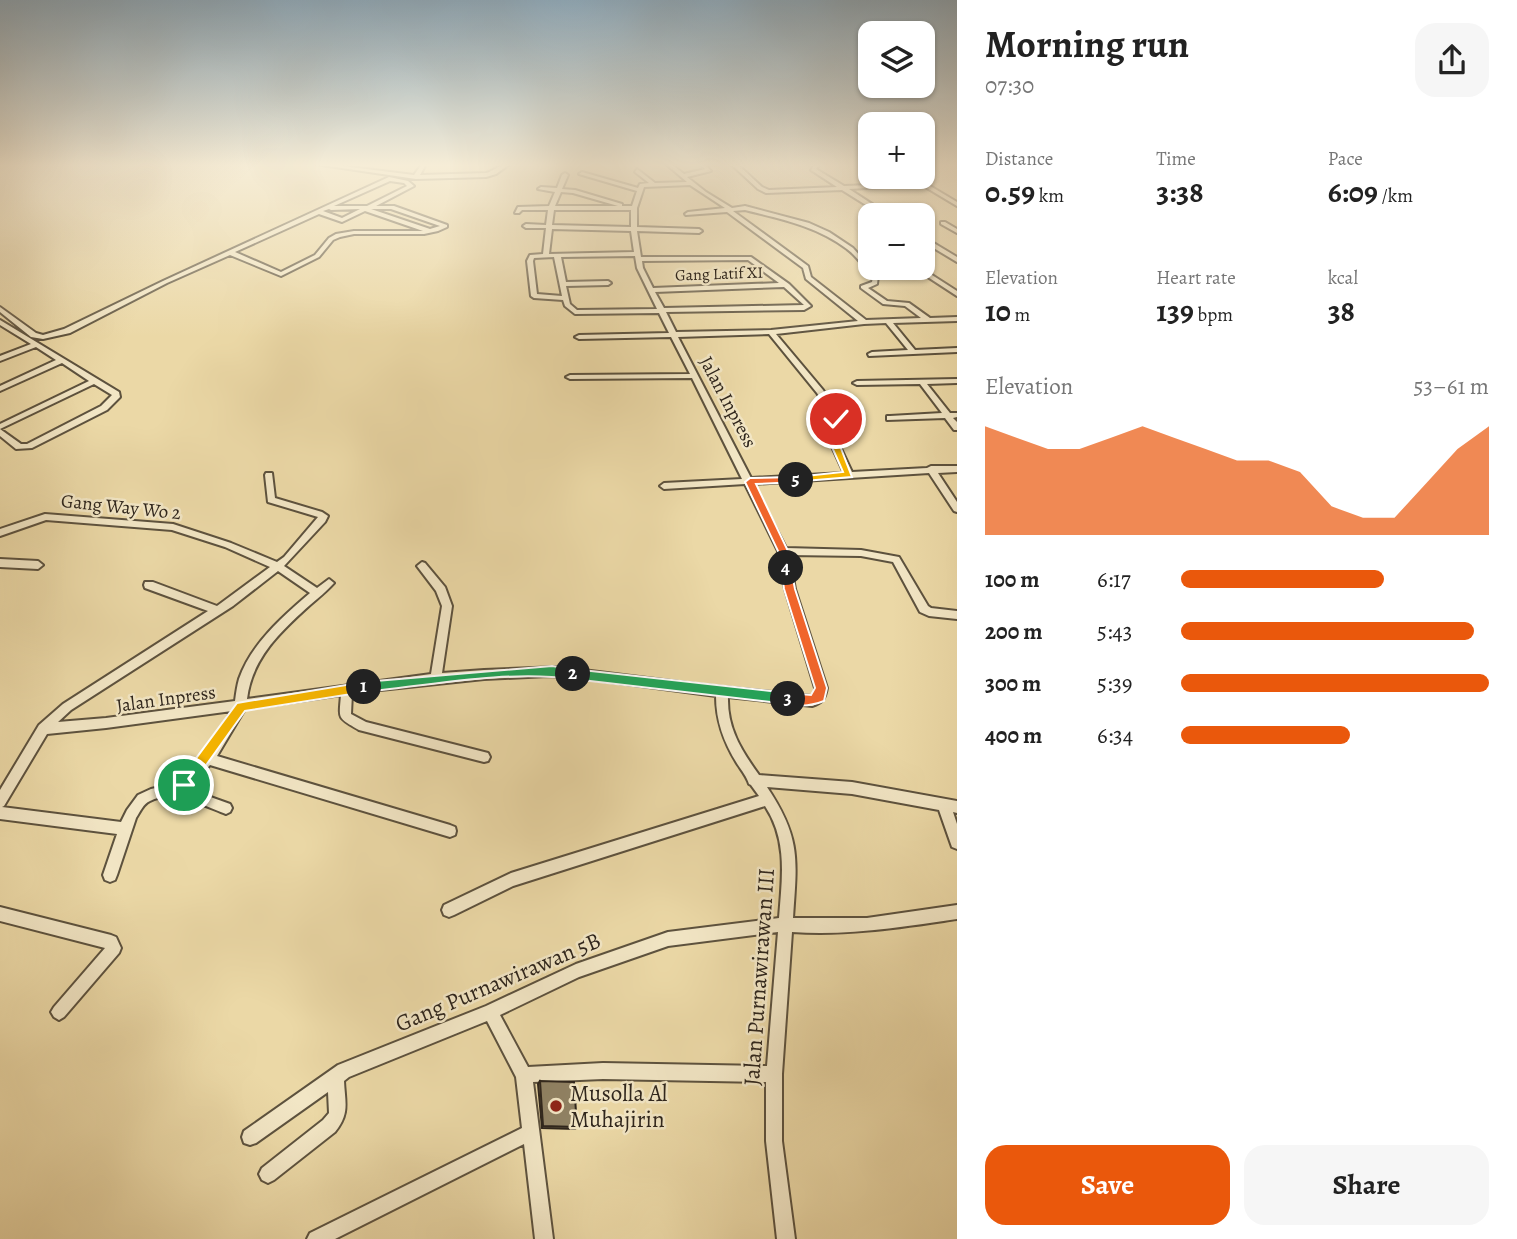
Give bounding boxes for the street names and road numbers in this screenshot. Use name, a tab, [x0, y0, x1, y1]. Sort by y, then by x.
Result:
street label: Gang Latif XI	[675, 261, 763, 287]
street label: Jalan Inpress	[693, 352, 763, 452]
street label: Gang Way Wo 2	[60, 488, 182, 526]
street label: Jalan Inpress	[115, 679, 217, 719]
street label: Jalan Purnawirawan III	[736, 867, 782, 1087]
street label: Gang Purnawirawan 5B	[391, 925, 605, 1039]

